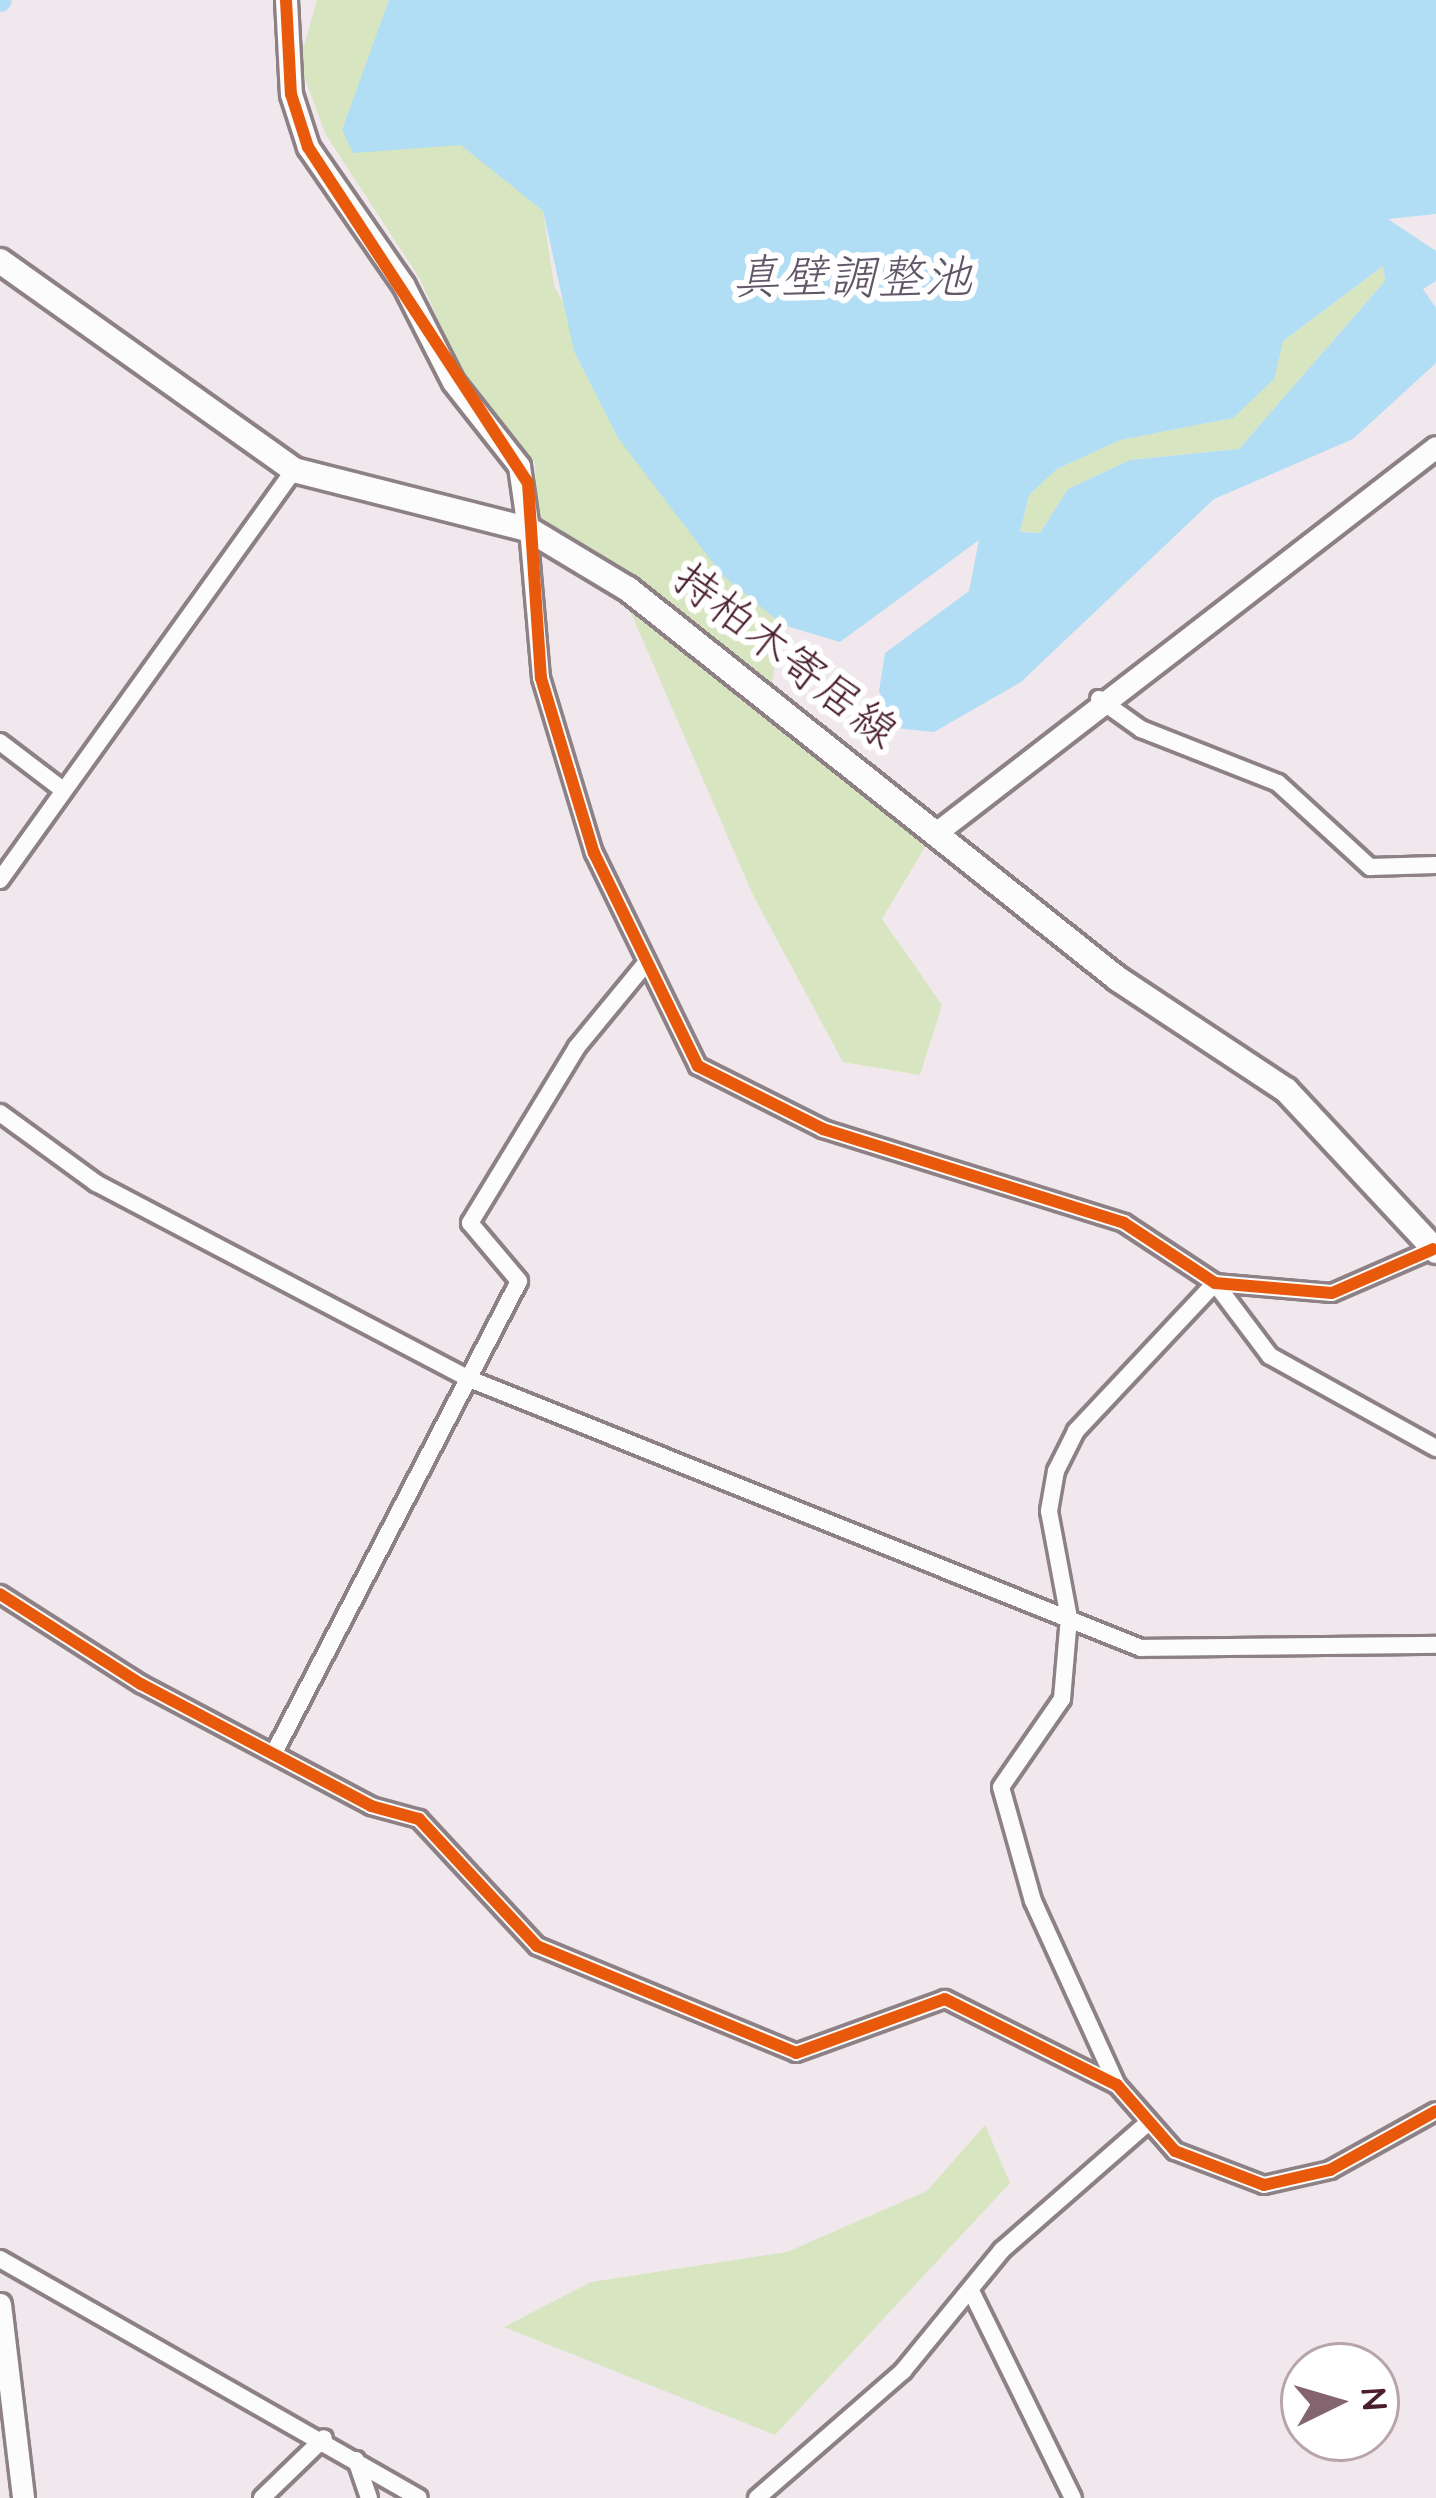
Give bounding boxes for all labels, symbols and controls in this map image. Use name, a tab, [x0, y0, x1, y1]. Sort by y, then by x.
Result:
water label: 真壁調整池	[732, 251, 972, 309]
street label: 持柏木寄居線	[661, 553, 907, 761]
north arrow	[1280, 2342, 1400, 2462]
text: N	[1349, 2387, 1397, 2411]

